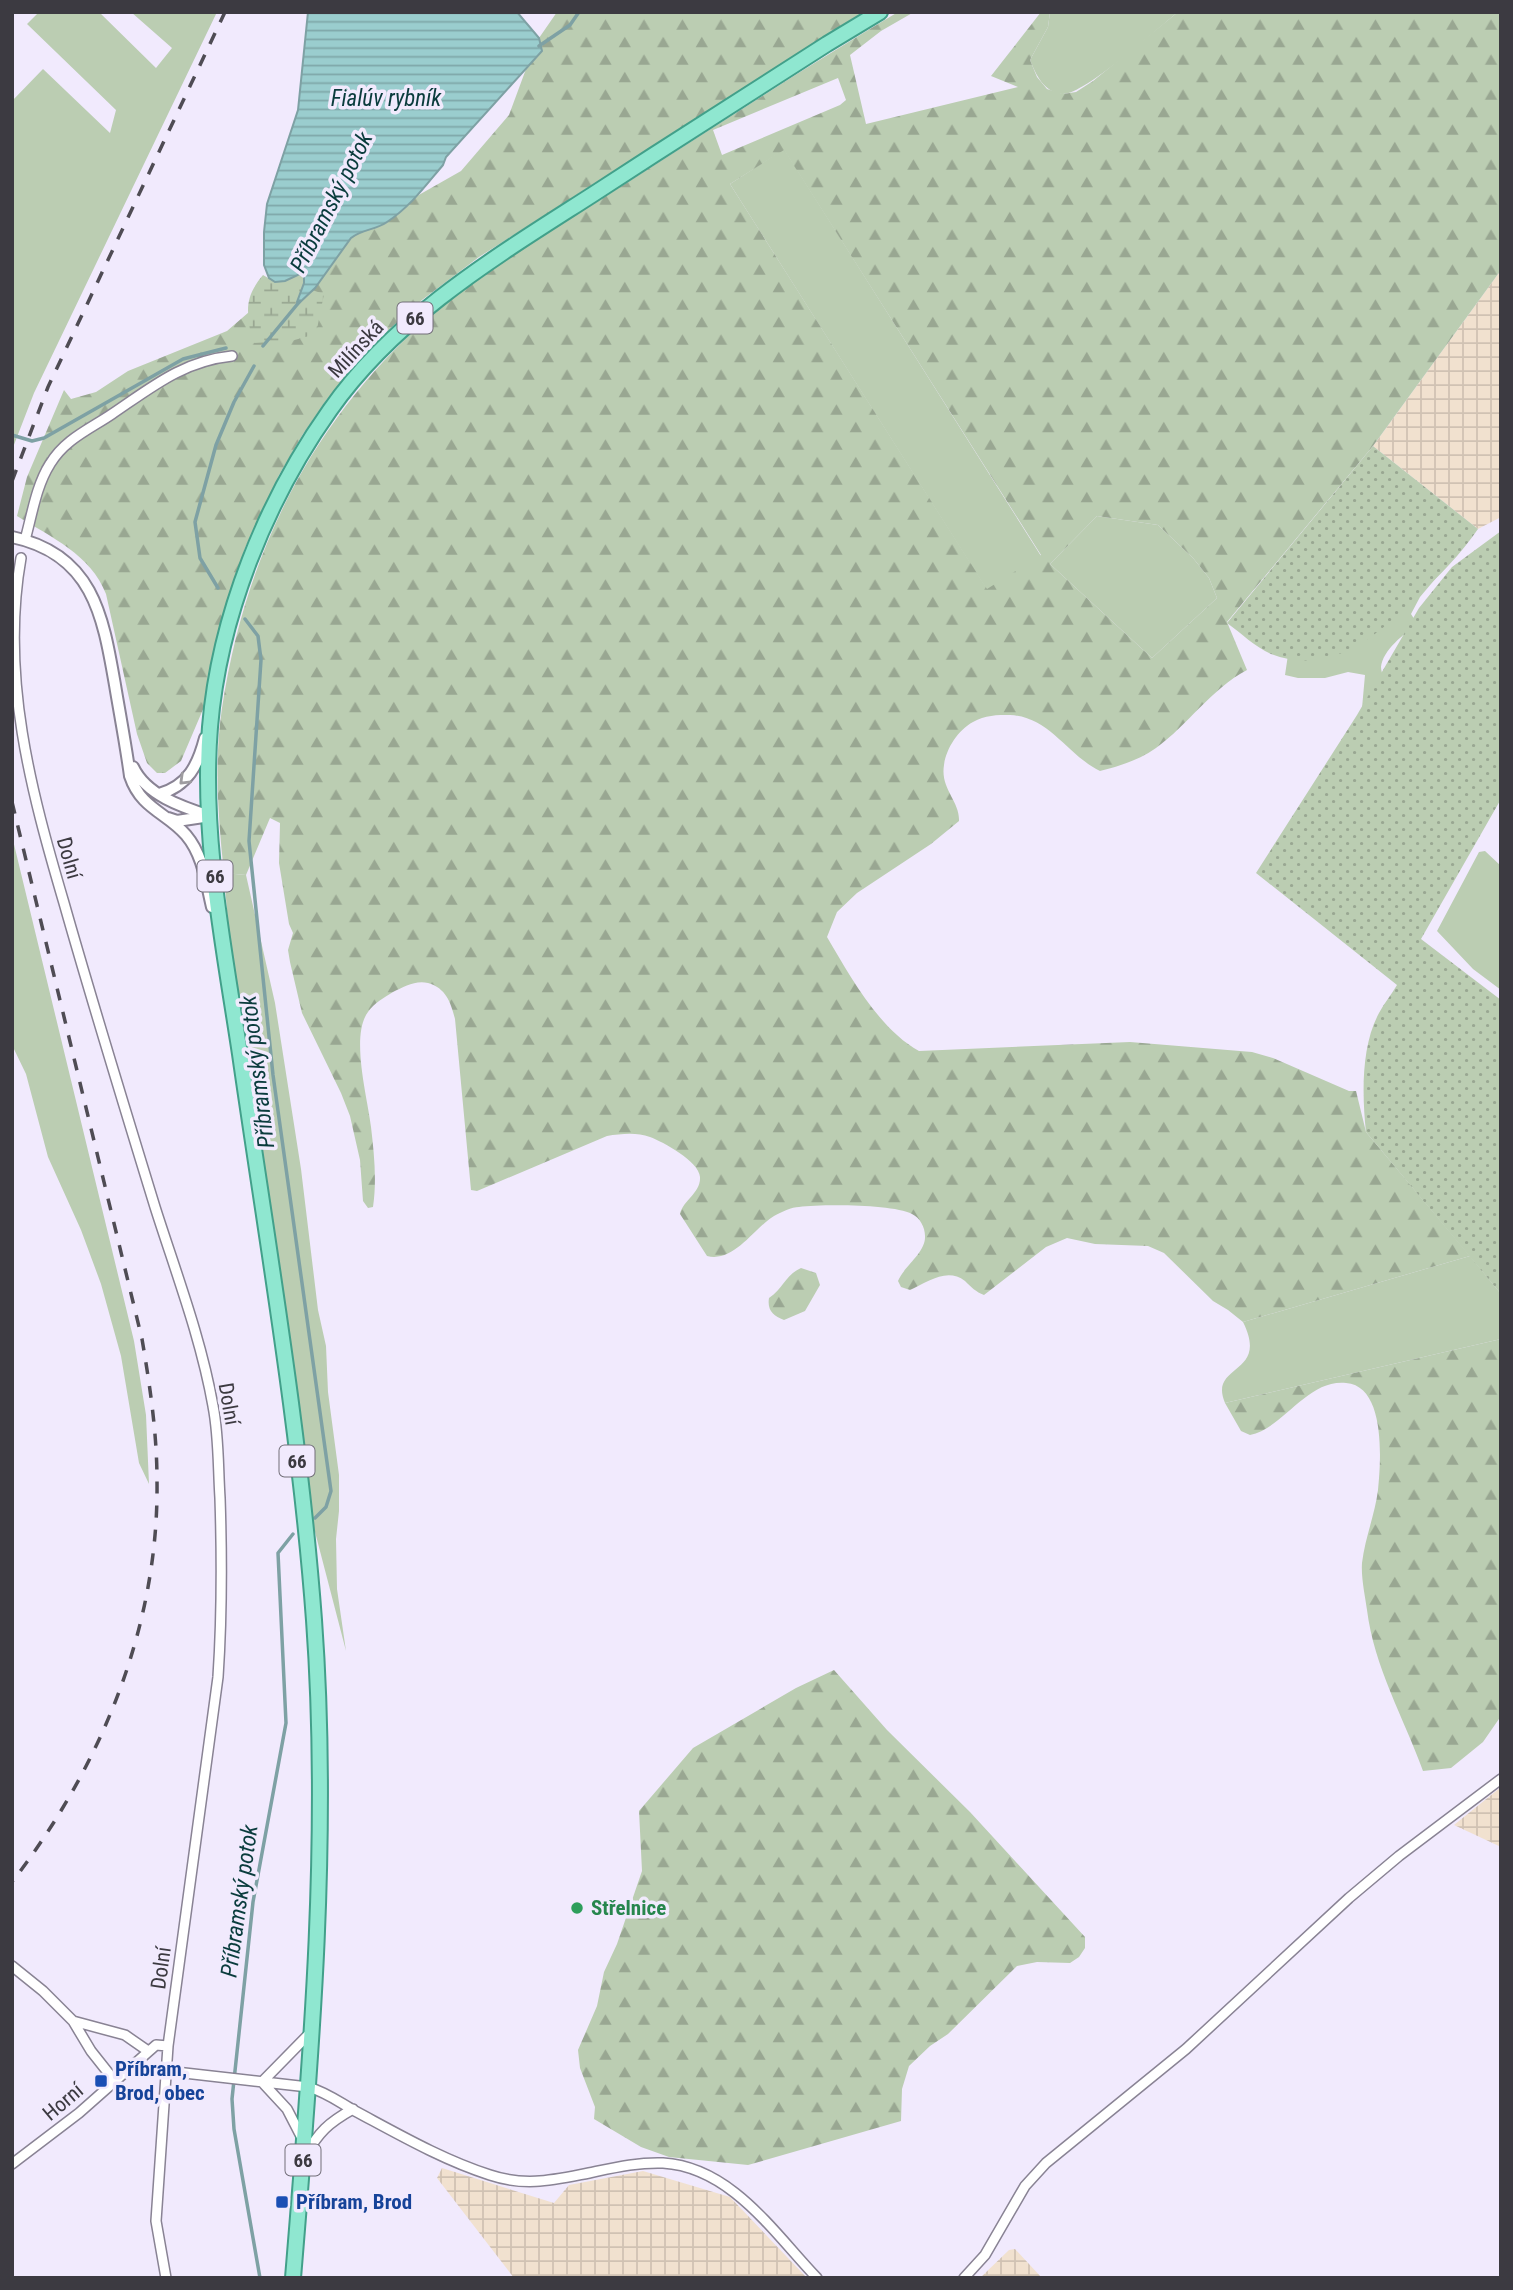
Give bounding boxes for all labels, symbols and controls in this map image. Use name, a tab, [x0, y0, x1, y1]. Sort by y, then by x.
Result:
water label: Fialúv rybník	[331, 85, 442, 112]
water label: Příbramský potok	[284, 127, 379, 277]
road number: 66	[398, 302, 432, 334]
street label: Milínská	[323, 315, 389, 383]
one-way arrow	[179, 771, 192, 784]
street label: Dolní	[52, 834, 87, 883]
road number: 66	[198, 860, 232, 891]
water label: Příbramský potok	[235, 993, 280, 1150]
street label: Dolní	[213, 1381, 245, 1428]
road number: 66	[280, 1446, 314, 1476]
water label: Příbramský potok	[215, 1822, 264, 1979]
place label: Střelnice	[591, 1896, 666, 1920]
marker: Střelnice	[569, 1900, 585, 1916]
street label: Dolní	[146, 1944, 176, 1991]
place label: Příbram, Brod, obec	[115, 2057, 205, 2105]
marker: Příbram, Brod, obec	[93, 2073, 109, 2089]
street label: Horní	[38, 2078, 89, 2126]
road number: 66	[286, 2144, 320, 2176]
place label: Příbram, Brod	[296, 2190, 412, 2214]
marker: Příbram, Brod	[274, 2194, 290, 2210]

